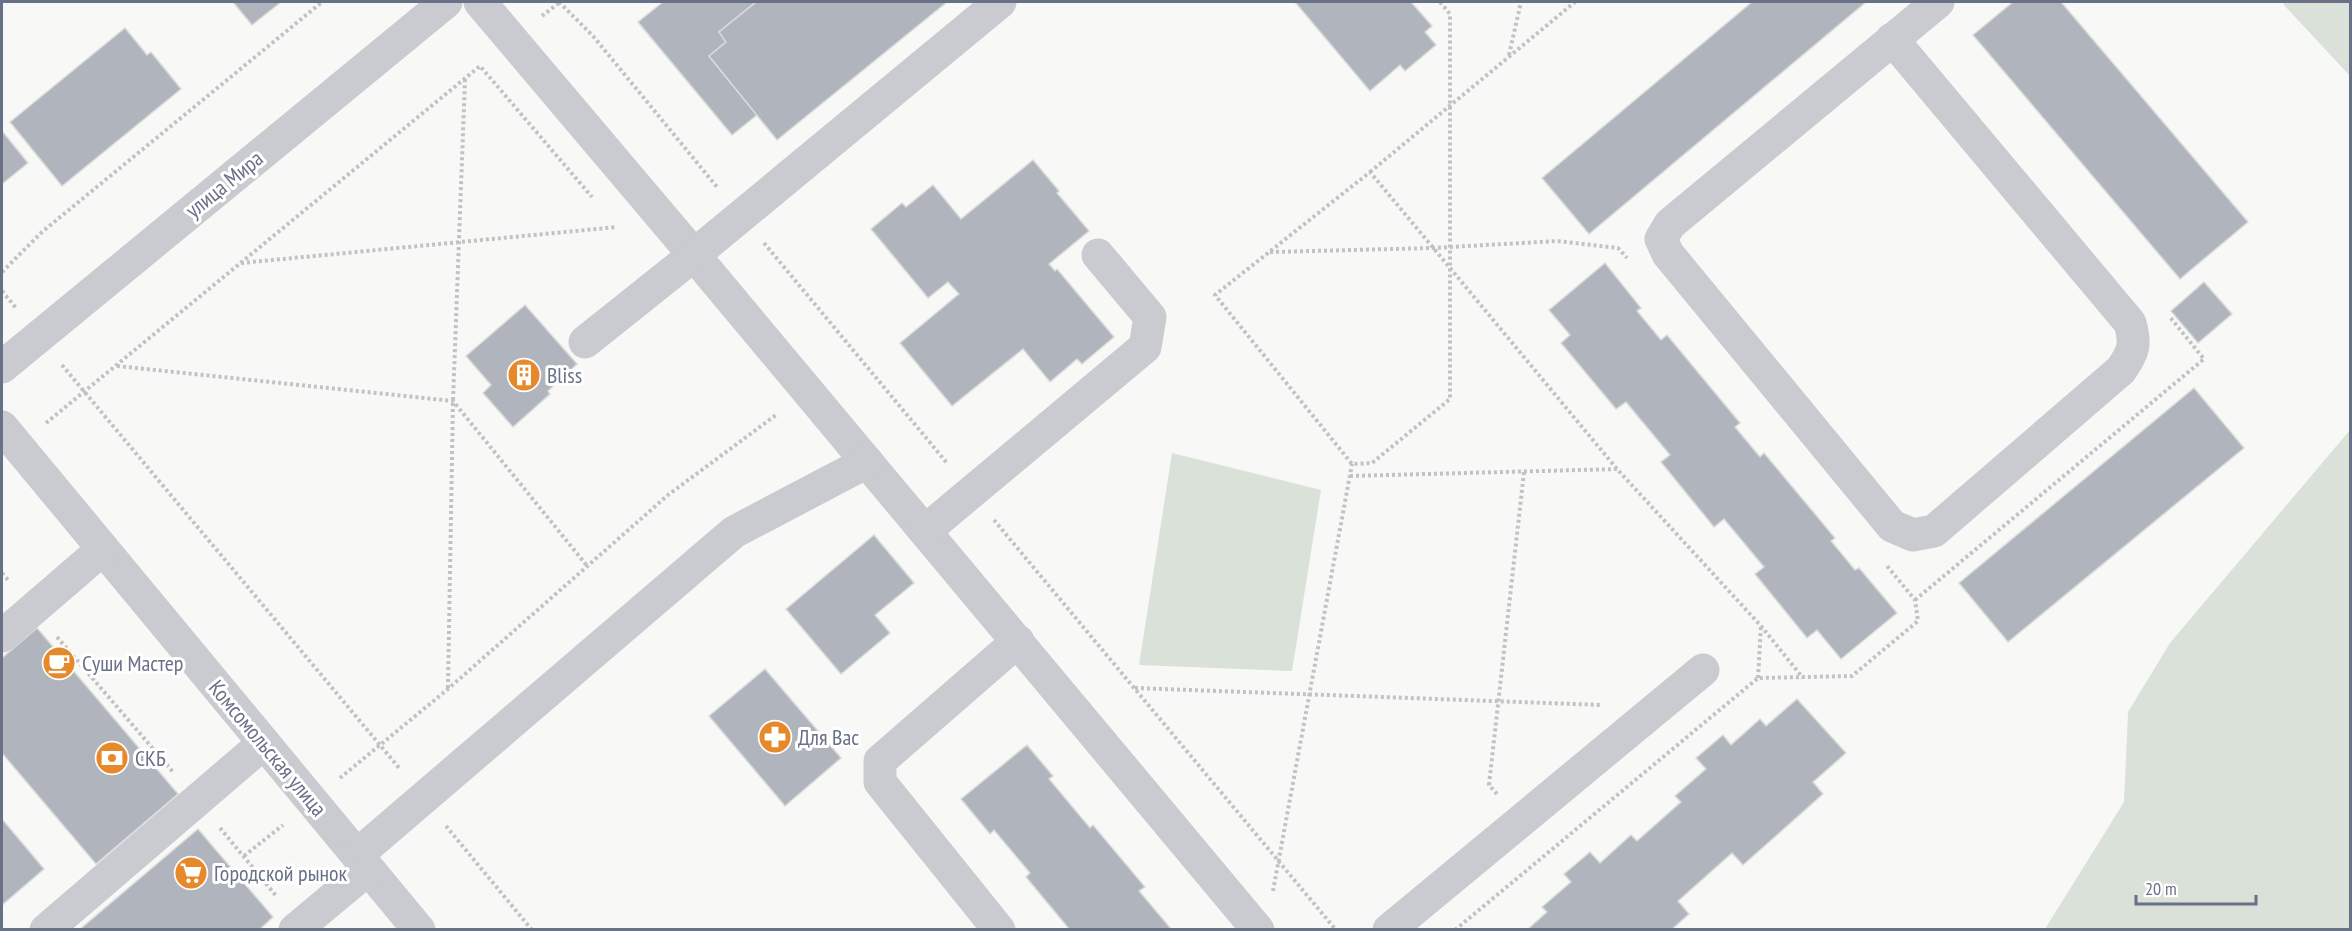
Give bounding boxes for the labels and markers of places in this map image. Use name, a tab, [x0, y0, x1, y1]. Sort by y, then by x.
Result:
building icon: Bliss	[506, 357, 542, 393]
place label: Bliss	[547, 361, 582, 389]
cafe icon: Суши Мастер	[41, 645, 77, 681]
place label: Суши Мастер	[82, 649, 183, 677]
pharmacy icon: Для Вас	[757, 719, 793, 755]
place label: Для Вас	[798, 723, 859, 751]
bank icon: СКБ	[94, 740, 130, 776]
place label: СКБ	[135, 744, 166, 772]
supermarket icon: Городской рынок	[173, 855, 209, 891]
place label: Городской рынок	[214, 859, 348, 887]

